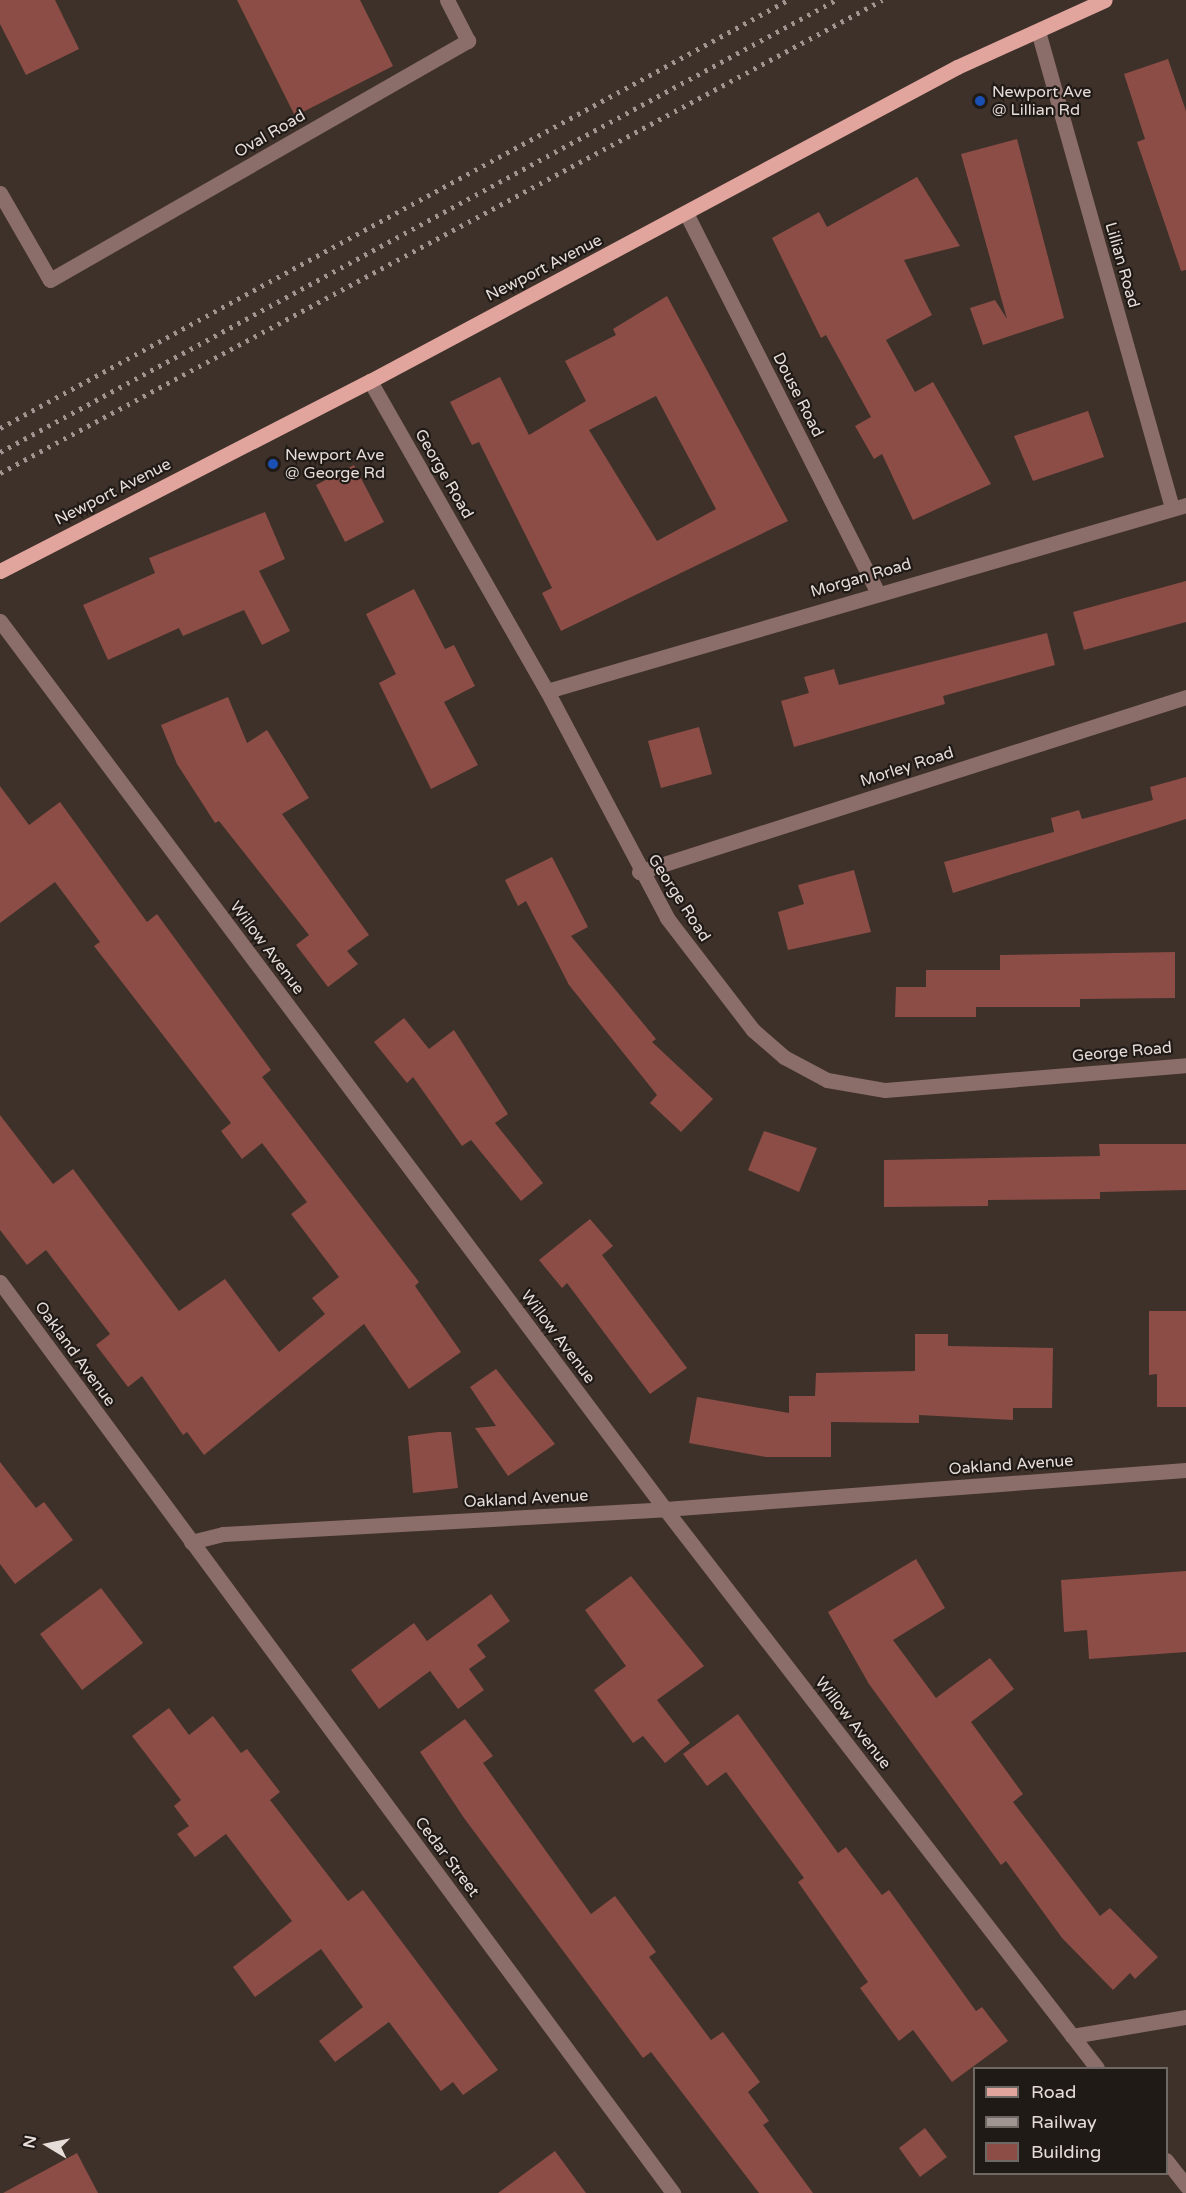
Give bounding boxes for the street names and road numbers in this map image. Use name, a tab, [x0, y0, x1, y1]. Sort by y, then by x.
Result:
street label: Oval Road	[231, 106, 309, 162]
street label: Lillian Road	[1101, 220, 1143, 310]
street label: Newport Avenue	[483, 230, 605, 306]
street label: Douse Road	[768, 350, 828, 440]
street label: George Road	[411, 426, 477, 522]
street label: Newport Avenue	[52, 454, 174, 530]
street label: Morgan Road	[808, 554, 914, 602]
street label: Morley Road	[858, 743, 956, 791]
street label: George Road	[644, 851, 714, 945]
street label: Willow Avenue	[226, 898, 308, 998]
street label: George Road	[1071, 1038, 1173, 1066]
street label: Willow Avenue	[517, 1287, 599, 1387]
street label: Oakland Avenue	[31, 1298, 119, 1410]
street label: Oakland Avenue	[948, 1451, 1074, 1479]
street label: Oakland Avenue	[463, 1486, 589, 1512]
street label: Willow Avenue	[811, 1673, 895, 1773]
street label: Cedar Street	[411, 1813, 483, 1901]

